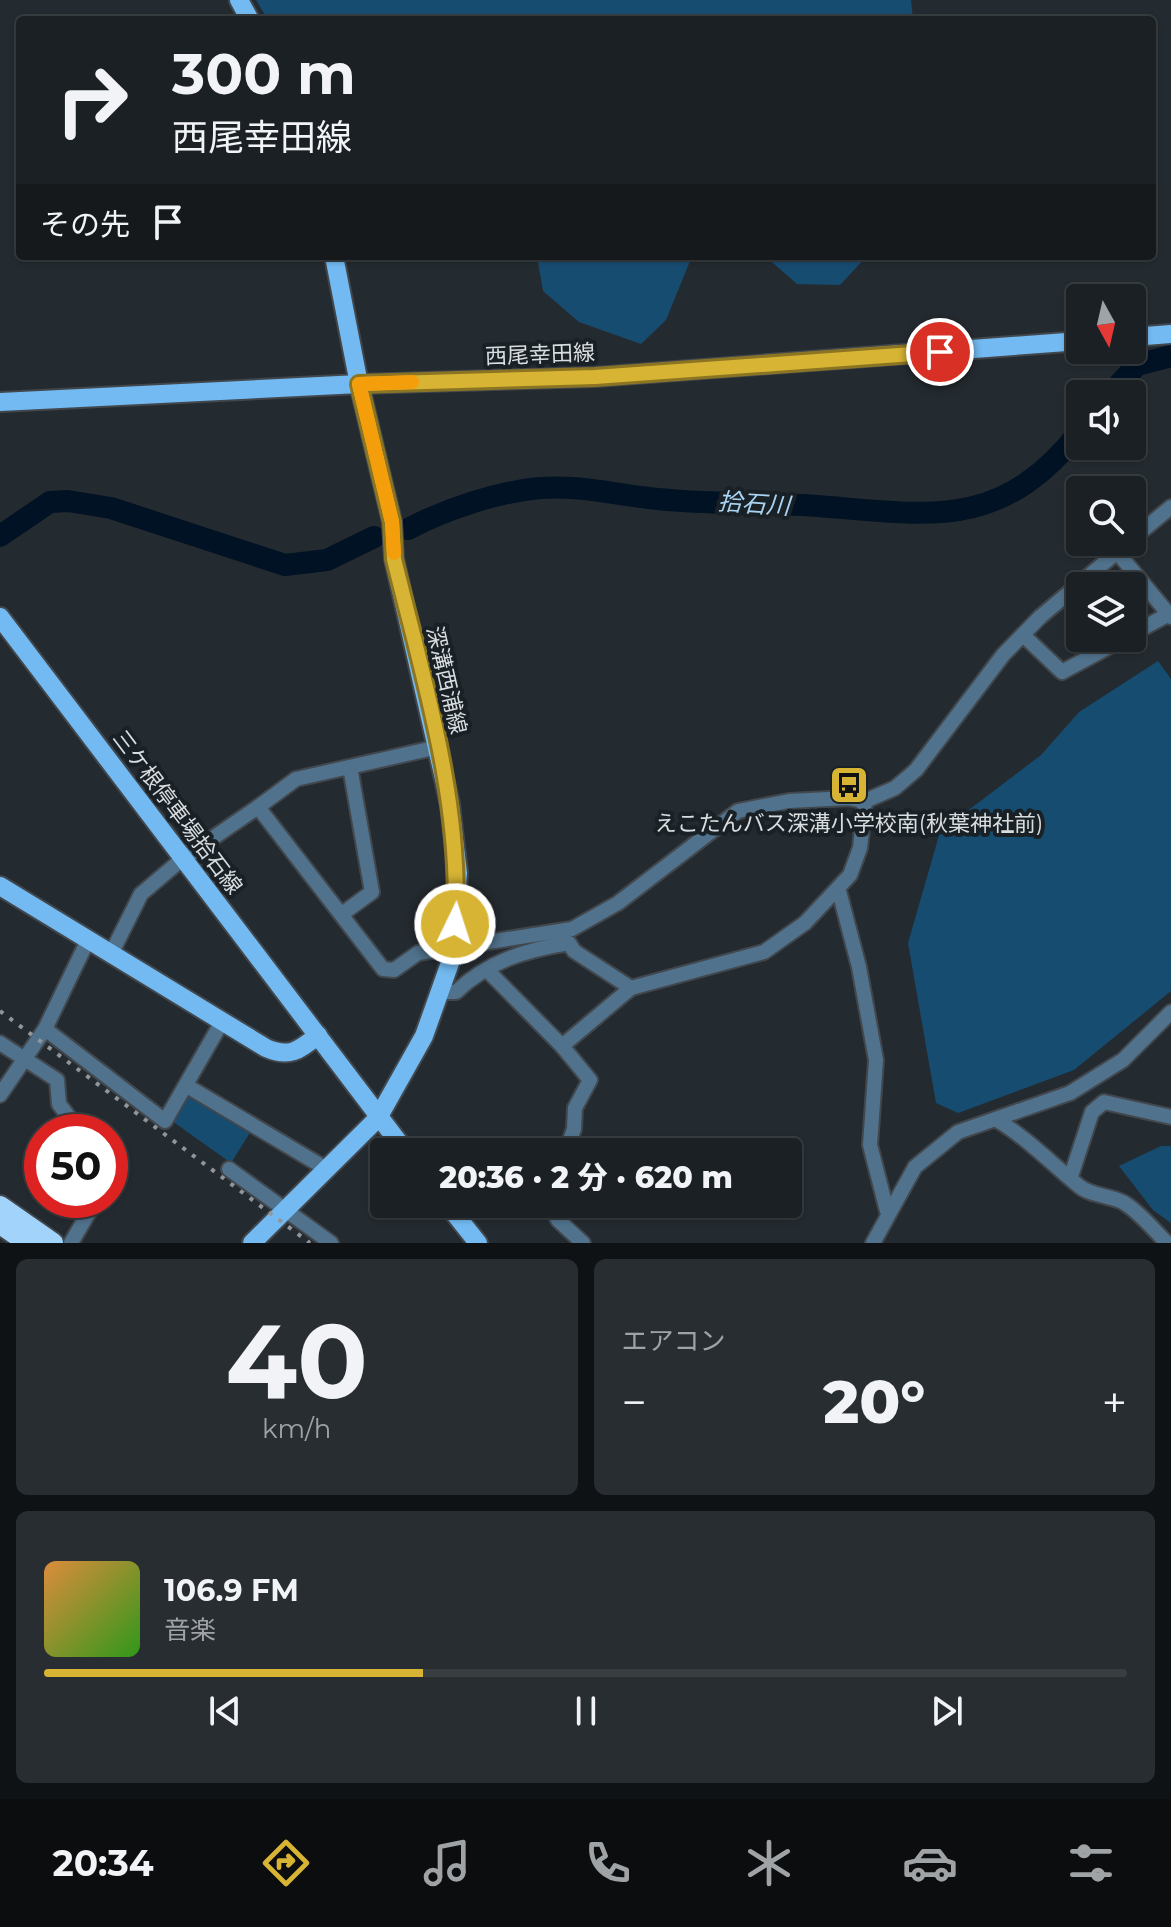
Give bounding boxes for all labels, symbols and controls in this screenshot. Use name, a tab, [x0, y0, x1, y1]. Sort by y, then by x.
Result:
text: 300 m	[172, 40, 356, 108]
icon: right	[40, 48, 144, 152]
text: 西尾幸田線	[172, 115, 352, 159]
icon: arrive	[146, 200, 190, 244]
text: その先	[40, 206, 130, 243]
north arrow	[1066, 284, 1146, 364]
map controls	[1066, 284, 1146, 652]
pin	[906, 318, 974, 386]
icon: arrive	[918, 330, 962, 374]
street label: 西尾幸田線	[485, 339, 595, 370]
button: sound	[1066, 380, 1146, 460]
button: search	[1066, 476, 1146, 556]
water label: 拾石川	[717, 487, 794, 521]
button: layers	[1066, 572, 1146, 652]
street label: 深溝西浦線	[421, 623, 472, 737]
street label: 三ケ根停車場拾石線	[107, 725, 248, 899]
bus stop icon: えこたんバス深溝小学校南(秋葉神社前)	[828, 764, 870, 806]
place label: えこたんバス深溝小学校南(秋葉神社前)	[655, 810, 1043, 837]
position arrow	[413, 882, 497, 966]
speed limit sign: 50	[24, 1114, 128, 1218]
text: 20:36 · 2 分 · 620 m	[439, 1159, 733, 1196]
text: 40	[226, 1297, 368, 1424]
text: エアコン	[622, 1325, 726, 1357]
text: 20°	[823, 1365, 925, 1438]
text: −	[622, 1375, 647, 1429]
text: +	[1102, 1375, 1127, 1429]
text: km/h	[262, 1413, 331, 1445]
text: 106.9 FM	[164, 1572, 299, 1609]
text: 音楽	[164, 1614, 216, 1646]
icon: previous	[203, 1689, 247, 1733]
icon: pause	[564, 1689, 608, 1733]
icon: next	[925, 1689, 969, 1733]
icon: directions	[258, 1835, 314, 1891]
icon: music	[419, 1835, 475, 1891]
icon: phone	[580, 1835, 636, 1891]
icon: climate	[741, 1835, 797, 1891]
icon: car	[902, 1835, 958, 1891]
icon: filters	[1063, 1835, 1119, 1891]
text: 20:34	[52, 1841, 154, 1885]

